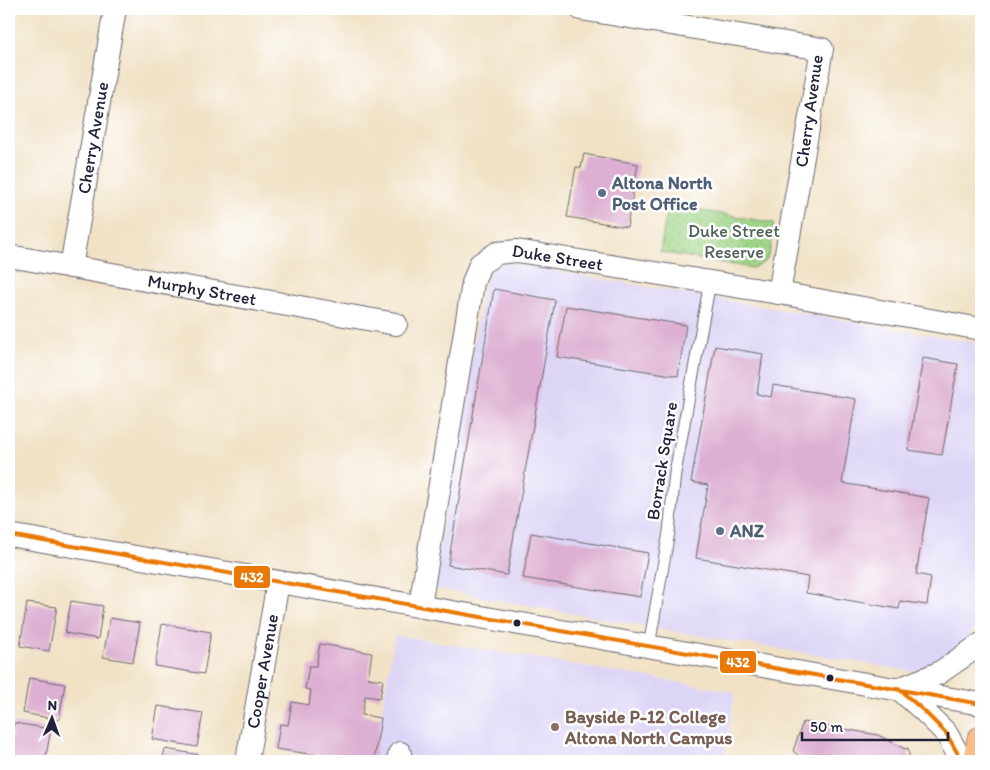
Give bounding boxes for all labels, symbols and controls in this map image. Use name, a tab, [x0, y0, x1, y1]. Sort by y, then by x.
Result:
street label: Cherry Avenue	[790, 53, 828, 169]
street label: Cherry Avenue	[73, 80, 113, 196]
place label: Altona North Post Office	[611, 172, 713, 215]
marker: Altona North Post Office	[596, 187, 608, 199]
park label: Duke Street Reserve	[688, 220, 780, 263]
street label: Duke Street	[510, 239, 605, 276]
street label: Murphy Street	[146, 270, 258, 310]
street label: Borrack Square	[642, 400, 682, 522]
place label: ANZ	[729, 520, 765, 542]
marker: ANZ	[714, 525, 726, 537]
line badge: 432	[233, 565, 271, 589]
text: 432	[240, 569, 264, 586]
street label: Cooper Avenue	[242, 612, 283, 730]
unlabelled marker	[512, 618, 522, 628]
line badge: 432	[719, 650, 757, 674]
text: 432	[726, 654, 750, 671]
unlabelled marker	[825, 673, 835, 683]
north arrow	[28, 692, 78, 742]
text: N	[47, 697, 57, 714]
place label: Bayside P-12 College Altona North Campus	[564, 706, 732, 749]
scale bar	[802, 710, 949, 742]
text: 50 m	[810, 718, 843, 736]
marker: Bayside P-12 College Altona North Campus	[549, 721, 561, 733]

